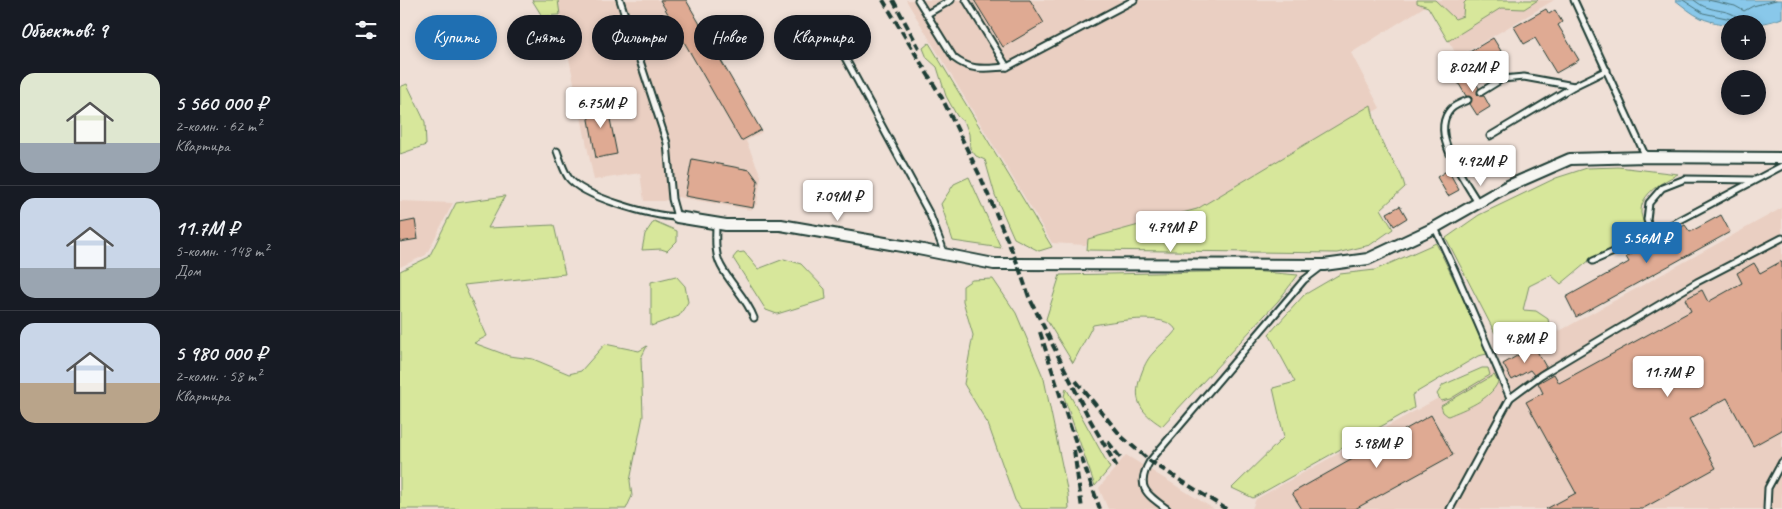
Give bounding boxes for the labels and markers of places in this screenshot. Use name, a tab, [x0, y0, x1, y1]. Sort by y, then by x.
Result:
pin: 8.02M ₽	[1427, 51, 1519, 93]
pin: 6.75M ₽	[555, 86, 647, 129]
pin: 4.92M ₽	[1435, 144, 1527, 187]
pin: 7.09M ₽	[792, 180, 884, 222]
pin: 4.79M ₽	[1125, 210, 1217, 253]
pin: 5.56M ₽	[1601, 222, 1693, 264]
pin: 4.8M ₽	[1484, 322, 1566, 364]
pin: 11.7M ₽	[1622, 356, 1714, 398]
pin: 5.98M ₽	[1331, 426, 1423, 469]

